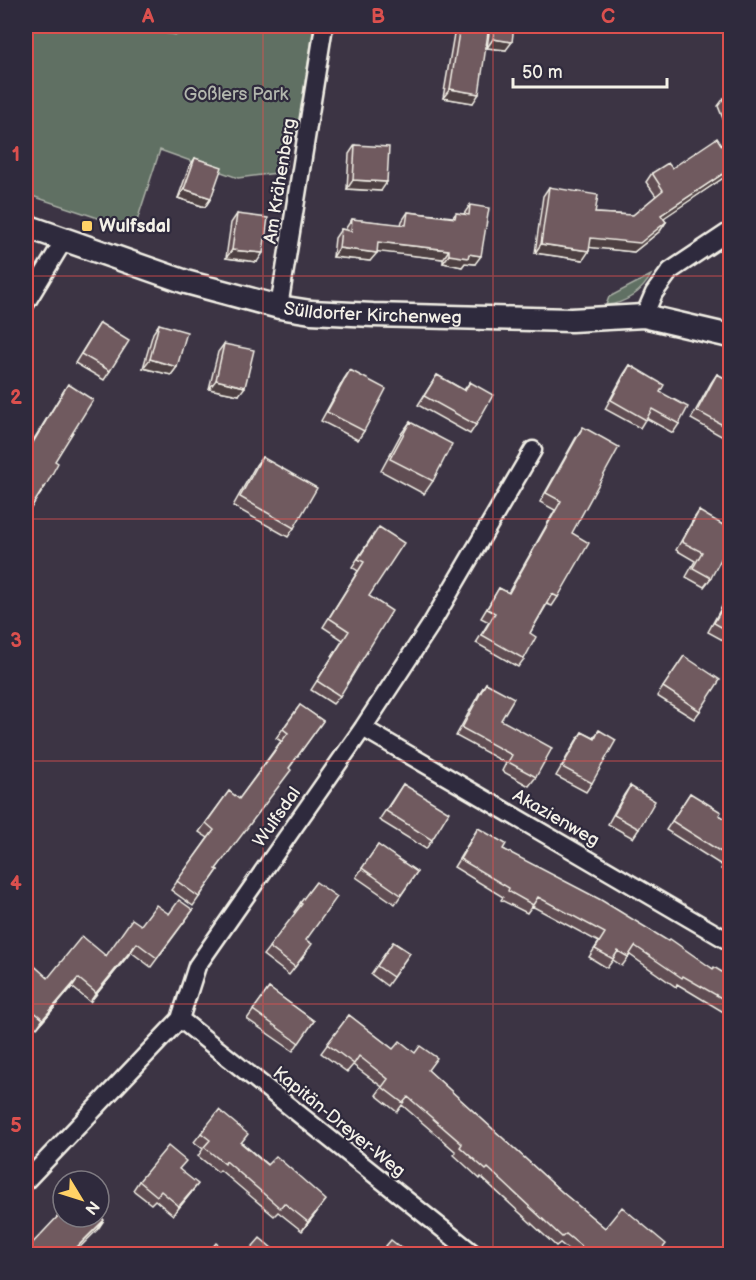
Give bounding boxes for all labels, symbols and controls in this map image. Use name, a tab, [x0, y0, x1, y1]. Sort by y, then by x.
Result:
text: A	[141, 5, 155, 29]
text: B	[371, 5, 385, 29]
text: C	[601, 5, 615, 29]
scale bar	[513, 51, 668, 89]
text: 50 m	[522, 62, 563, 83]
park label: Goßlers Park	[184, 84, 289, 105]
street label: Am Krähenberg	[260, 117, 300, 245]
text: 1	[12, 143, 20, 167]
place label: Wulfsdal	[99, 216, 171, 237]
marker: Wulfsdal	[80, 219, 94, 233]
street label: Sülldorfer Kirchenweg	[282, 297, 462, 328]
text: 2	[10, 386, 22, 410]
text: 3	[10, 629, 22, 653]
street label: Wulfsdal	[249, 783, 305, 851]
street label: Akazienweg	[509, 785, 603, 851]
text: 4	[10, 872, 22, 896]
street label: Kapitän-Dreyer-Weg	[269, 1062, 409, 1182]
text: 5	[10, 1114, 22, 1138]
north arrow	[51, 1169, 111, 1229]
text: N	[80, 1197, 103, 1218]

